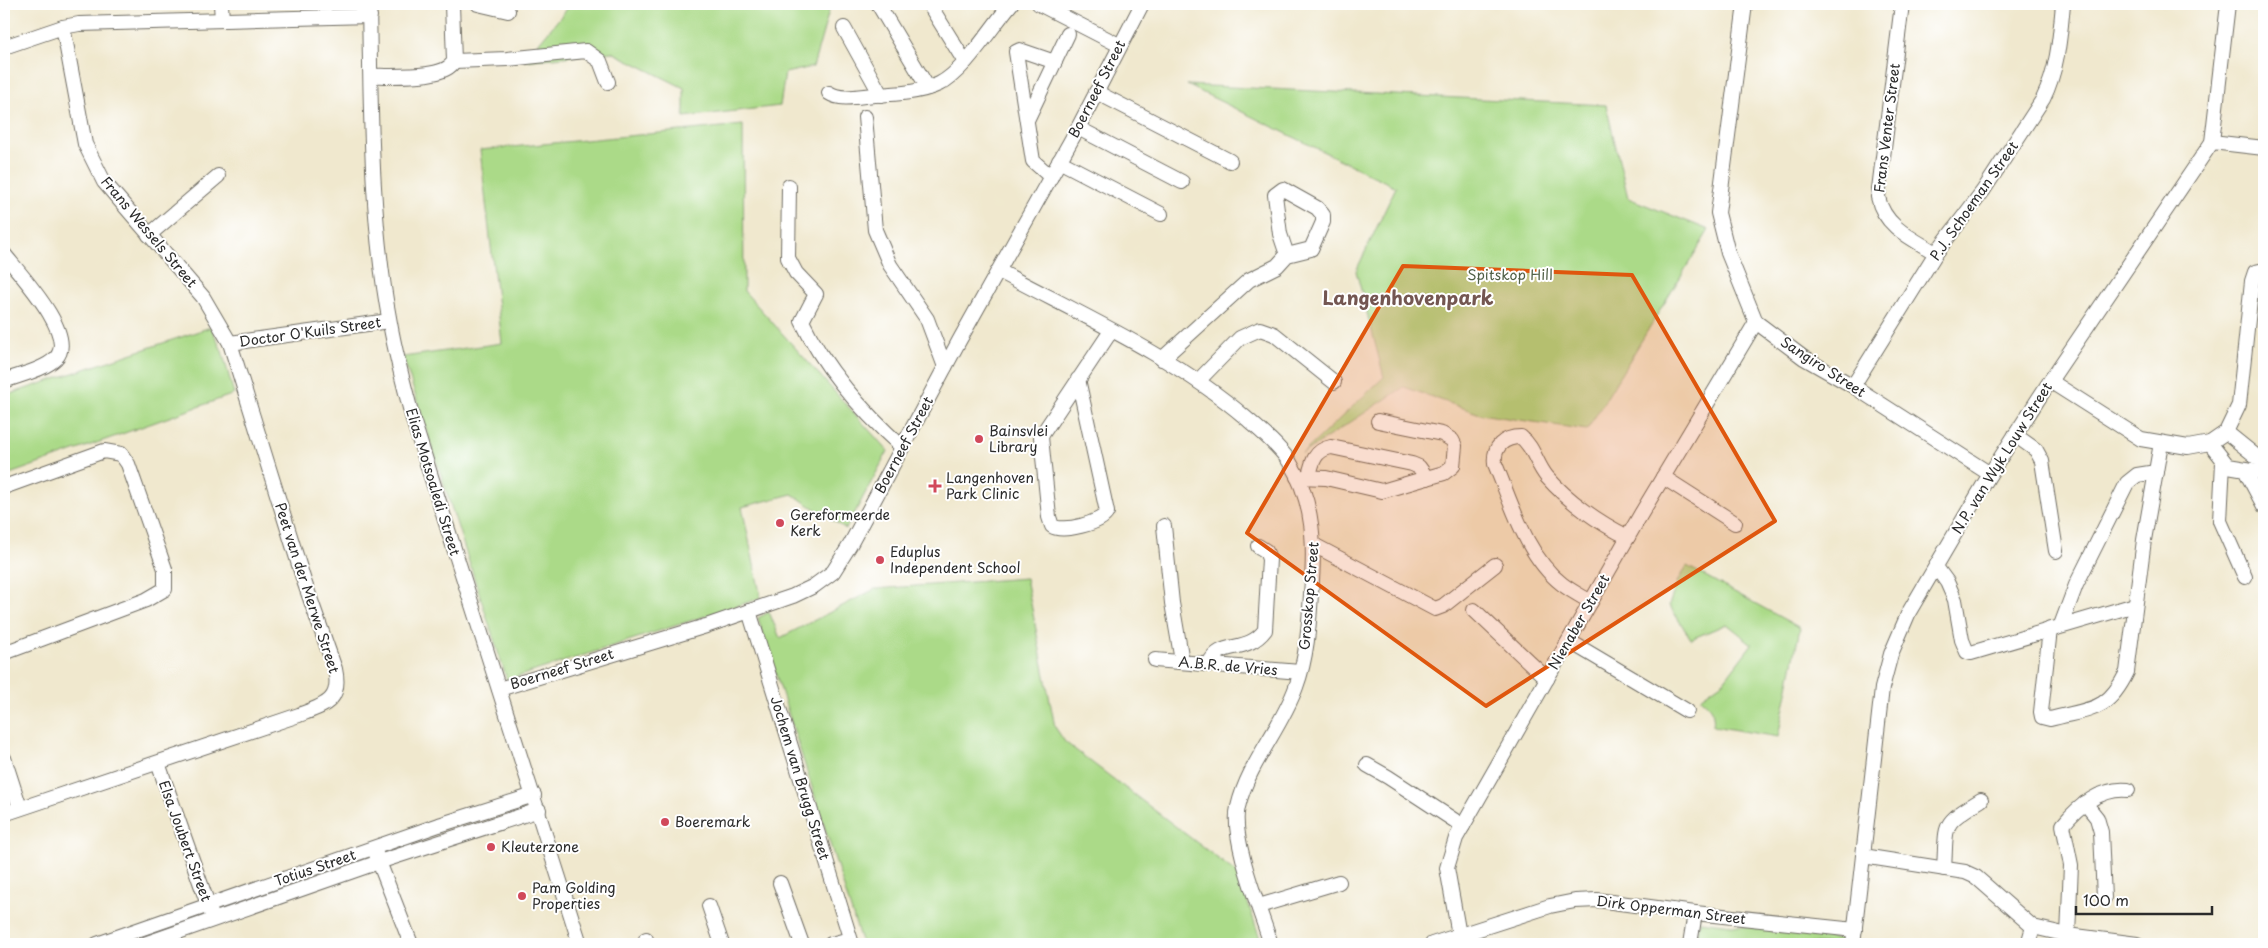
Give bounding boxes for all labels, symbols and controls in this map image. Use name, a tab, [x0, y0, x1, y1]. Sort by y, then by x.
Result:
street label: Boerneef Street	[1063, 36, 1130, 141]
street label: Frans Venter Street	[1868, 62, 1905, 194]
street label: P.J. Schoeman Street	[1924, 137, 2023, 265]
street label: Frans Wessels Street	[96, 171, 203, 292]
park label: Spitskop Hill	[1467, 264, 1553, 285]
district label: Langenhovenpark	[1322, 283, 1494, 311]
street label: Doctor O'Kuils Street	[238, 311, 383, 352]
street label: Sangiro Street	[1776, 331, 1870, 402]
street label: N.P. van Wyk Louw Street	[1946, 378, 2057, 538]
street label: Boerneef Street	[869, 392, 938, 497]
street label: Elias Motsoaledi Street	[401, 405, 466, 559]
place label: Bainsvlei Library	[989, 420, 1048, 457]
marker: Bainsvlei Library	[973, 433, 985, 445]
place label: Langenhoven Park Clinic	[946, 467, 1034, 504]
marker: Langenhoven Park Clinic	[928, 479, 942, 493]
street label: Peet van der Merwe Street	[270, 500, 345, 676]
place label: Gereformeerde Kerk	[790, 504, 890, 541]
marker: Gereformeerde Kerk	[774, 517, 786, 529]
place label: Eduplus Independent School	[890, 541, 1021, 578]
street label: Grosskop Street	[1293, 541, 1324, 651]
marker: Eduplus Independent School	[874, 554, 886, 566]
street label: Nienaber Street	[1543, 570, 1615, 673]
street label: Boerneef Street	[507, 643, 617, 694]
street label: A.B.R. de Vries	[1177, 651, 1279, 680]
street label: Jochem van Brugg Street	[765, 693, 836, 863]
street label: Elsa Joubert Street	[154, 777, 217, 905]
place label: Boeremark	[675, 811, 751, 832]
marker: Boeremark	[659, 816, 671, 828]
place label: Kleuterzone	[501, 836, 579, 857]
marker: Kleuterzone	[485, 841, 497, 853]
street label: Totius Street	[271, 844, 359, 891]
place label: Pam Golding Properties	[532, 877, 616, 914]
scale bar	[2076, 883, 2212, 915]
text: 100 m	[2083, 888, 2129, 911]
marker: Pam Golding Properties	[516, 890, 528, 902]
street label: Dirk Opperman Street	[1595, 890, 1747, 929]

